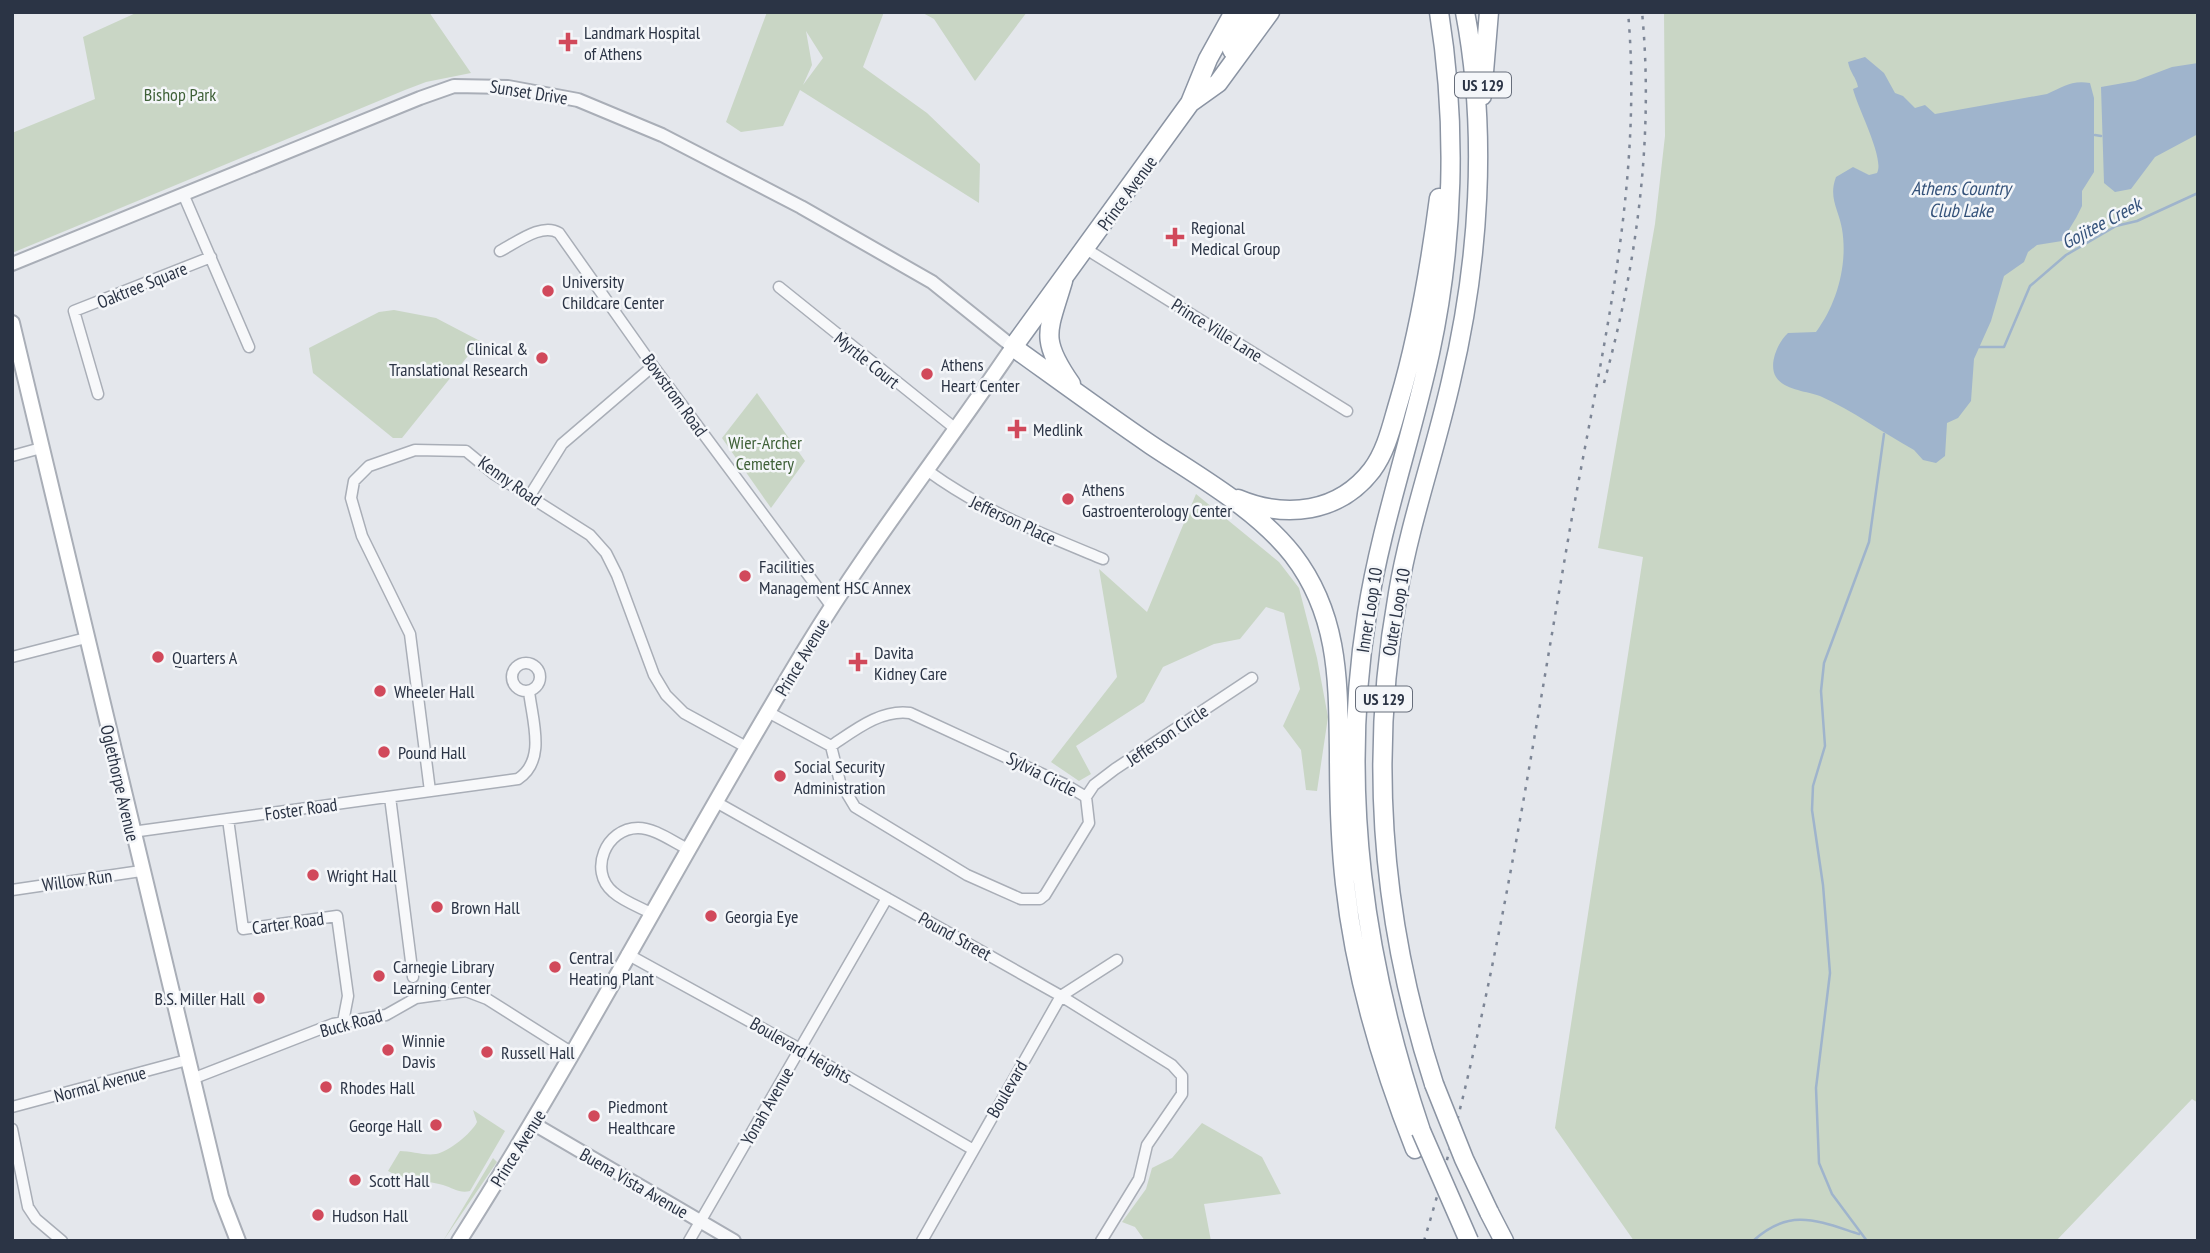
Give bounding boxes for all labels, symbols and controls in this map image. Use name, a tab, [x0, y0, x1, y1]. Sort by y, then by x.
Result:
place label: Landmark Hospital of Athens	[584, 21, 701, 65]
marker: Landmark Hospital of Athens	[558, 32, 578, 52]
road number: US 129	[1455, 72, 1511, 97]
street label: Sunset Drive	[488, 75, 570, 109]
park label: Bishop Park	[144, 83, 216, 106]
street label: Prince Avenue	[1092, 151, 1162, 235]
water label: Athens Country Club Lake	[1911, 176, 2014, 222]
water label: Gojitee Creek	[2057, 191, 2147, 254]
place label: Regional Medical Group	[1191, 216, 1281, 260]
marker: Regional Medical Group	[1165, 227, 1185, 247]
street label: Oaktree Square	[93, 256, 191, 314]
place label: University Childcare Center	[562, 270, 664, 314]
marker: University Childcare Center	[540, 283, 556, 299]
street label: Prince Ville Lane	[1167, 293, 1267, 367]
street label: Myrtle Court	[830, 327, 904, 393]
place label: Clinical & Translational Research	[389, 337, 528, 381]
street label: Bowstrom Road	[637, 349, 713, 441]
marker: Clinical & Translational Research	[534, 350, 550, 366]
place label: Athens Heart Center	[941, 353, 1020, 397]
marker: Athens Heart Center	[919, 366, 935, 382]
place label: Medlink	[1033, 418, 1083, 441]
marker: Medlink	[1007, 419, 1027, 439]
park label: Wier-Archer Cemetery	[728, 431, 802, 475]
street label: Kenny Road	[474, 451, 546, 511]
place label: Athens Gastroenterology Center	[1082, 478, 1232, 522]
street label: Jefferson Place	[966, 490, 1059, 550]
marker: Athens Gastroenterology Center	[1060, 491, 1076, 507]
place label: Facilities Management HSC Annex	[759, 555, 912, 599]
street label: Inner Loop 10	[1351, 566, 1387, 654]
street label: Outer Loop 10	[1377, 566, 1415, 658]
marker: Facilities Management HSC Annex	[737, 568, 753, 584]
street label: Prince Avenue	[770, 614, 834, 700]
place label: Davita Kidney Care	[874, 641, 947, 685]
place label: Quarters A	[172, 646, 238, 669]
marker: Quarters A	[150, 649, 166, 665]
marker: Davita Kidney Care	[848, 652, 868, 672]
place label: Wheeler Hall	[394, 680, 475, 703]
marker: Wheeler Hall	[372, 683, 388, 699]
road number: US 129	[1356, 686, 1412, 712]
street label: Jefferson Circle	[1121, 699, 1212, 771]
street label: Oglethorpe Avenue	[95, 722, 145, 844]
place label: Pound Hall	[398, 741, 467, 764]
marker: Pound Hall	[376, 744, 392, 760]
street label: Sylvia Circle	[1003, 747, 1081, 801]
place label: Social Security Administration	[794, 755, 885, 799]
marker: Social Security Administration	[772, 768, 788, 784]
street label: Foster Road	[263, 793, 339, 825]
street label: Willow Run	[41, 864, 113, 896]
place label: Wright Hall	[327, 864, 398, 887]
marker: Wright Hall	[305, 867, 321, 883]
place label: Brown Hall	[451, 896, 520, 919]
marker: Brown Hall	[429, 899, 445, 915]
place label: Georgia Eye	[725, 905, 798, 928]
street label: Carter Road	[251, 907, 325, 939]
street label: Pound Street	[914, 907, 996, 965]
marker: Georgia Eye	[703, 908, 719, 924]
place label: Central Heating Plant	[569, 946, 654, 990]
place label: Carnegie Library Learning Center	[393, 955, 495, 999]
marker: Central Heating Plant	[547, 959, 563, 975]
marker: Carnegie Library Learning Center	[371, 968, 387, 984]
place label: B.S. Miller Hall	[155, 987, 246, 1010]
marker: B.S. Miller Hall	[251, 990, 267, 1006]
street label: Buck Road	[317, 1004, 385, 1042]
street label: Boulevard Heights	[746, 1012, 856, 1088]
place label: Winnie Davis	[402, 1029, 445, 1073]
place label: Russell Hall	[501, 1041, 575, 1064]
marker: Winnie Davis	[380, 1042, 396, 1058]
marker: Russell Hall	[479, 1044, 495, 1060]
street label: Boulevard	[981, 1056, 1033, 1122]
street label: Normal Avenue	[51, 1061, 149, 1107]
street label: Yonah Avenue	[735, 1063, 799, 1149]
place label: Rhodes Hall	[340, 1076, 416, 1099]
marker: Rhodes Hall	[318, 1079, 334, 1095]
place label: Piedmont Healthcare	[608, 1095, 675, 1139]
street label: Prince Avenue	[485, 1105, 551, 1191]
marker: Piedmont Healthcare	[586, 1108, 602, 1124]
place label: George Hall	[349, 1114, 423, 1137]
marker: George Hall	[428, 1117, 444, 1133]
street label: Buena Vista Avenue	[576, 1143, 692, 1223]
place label: Scott Hall	[369, 1169, 430, 1192]
marker: Scott Hall	[347, 1172, 363, 1188]
place label: Hudson Hall	[332, 1204, 409, 1227]
marker: Hudson Hall	[310, 1207, 326, 1223]

